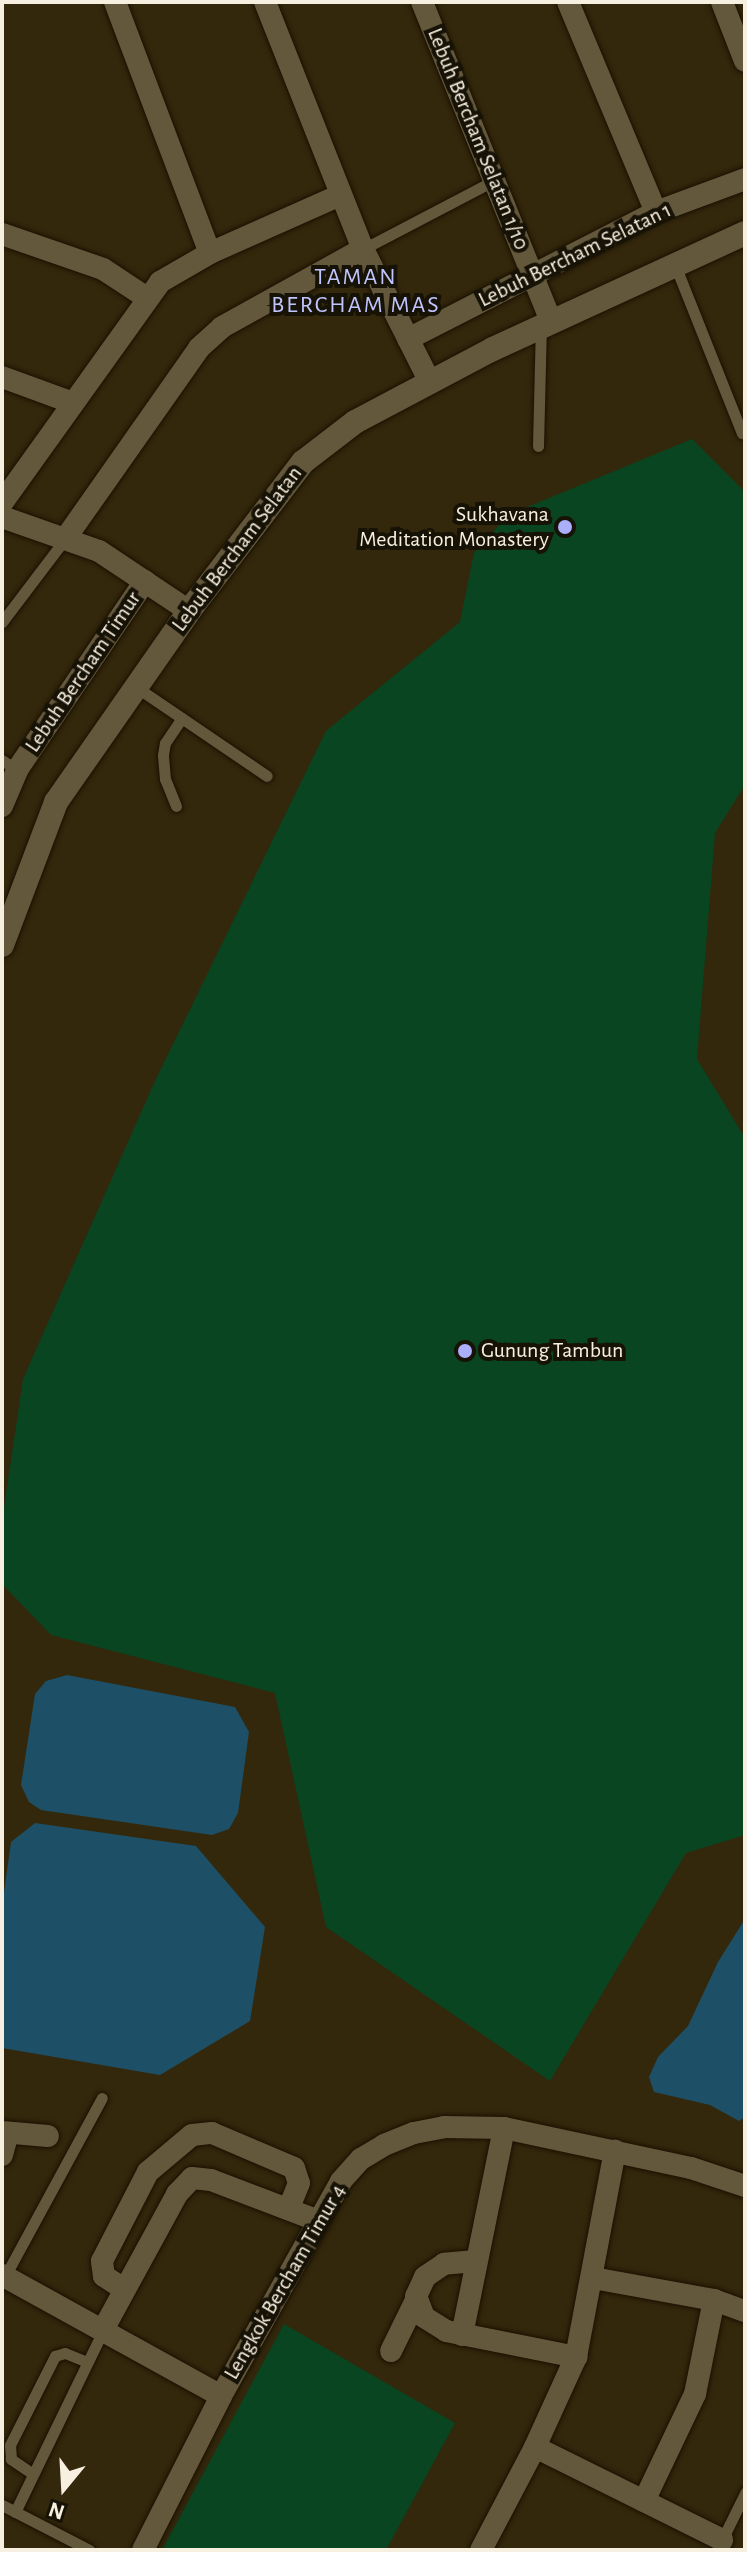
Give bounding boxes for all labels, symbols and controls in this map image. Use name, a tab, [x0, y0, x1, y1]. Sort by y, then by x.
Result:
street label: Lebuh Bercham Selatan 1/10	[421, 24, 535, 254]
street label: Lebuh Bercham Selatan 1	[474, 197, 676, 313]
district label: TAMAN BERCHAM MAS	[271, 264, 441, 320]
street label: Lebuh Bercham Selatan	[166, 461, 308, 637]
place label: Sukhavana Meditation Monastery	[359, 501, 549, 552]
marker: Sukhavana Meditation Monastery	[556, 518, 574, 536]
street label: Lebuh Bercham Timur	[19, 587, 147, 757]
place label: Gunung Tambun	[481, 1338, 623, 1364]
marker: Gunung Tambun	[456, 1342, 474, 1360]
street label: Lengkok Bercham Timur 4	[218, 2180, 352, 2384]
north arrow	[24, 2448, 104, 2528]
text: N	[46, 2498, 67, 2524]

